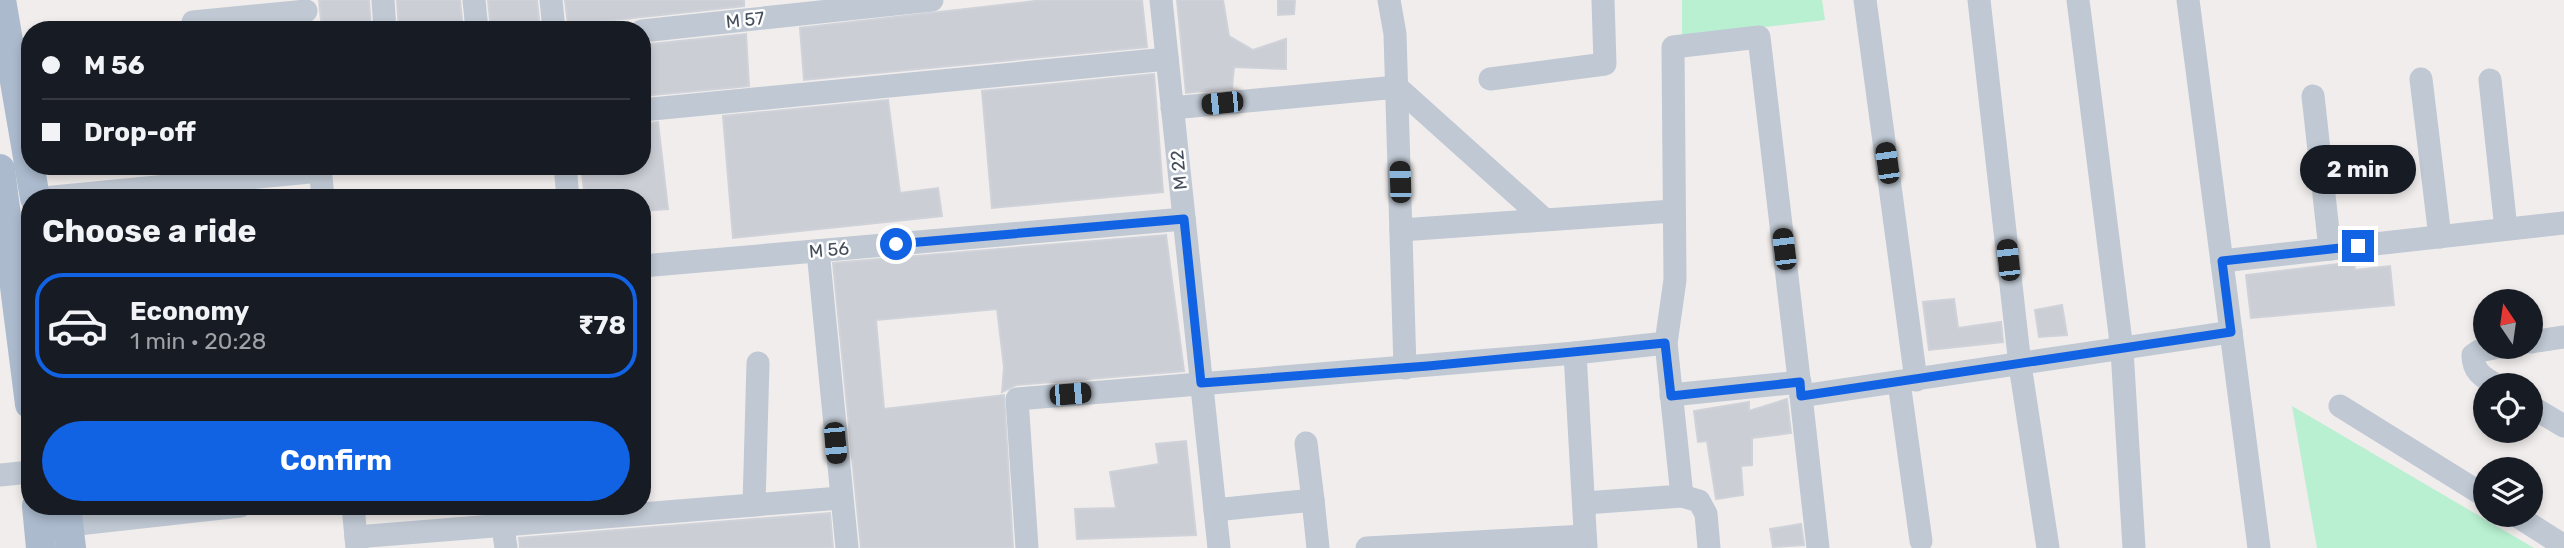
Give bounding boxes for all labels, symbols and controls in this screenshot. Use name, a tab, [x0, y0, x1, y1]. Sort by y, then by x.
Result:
street label: M 57	[725, 7, 765, 33]
text: M 56	[84, 50, 145, 81]
car	[1201, 90, 1244, 116]
text: Drop-off	[84, 117, 196, 148]
car	[1874, 141, 1901, 185]
callout: 2 min	[2300, 145, 2416, 194]
street label: M 22	[1166, 149, 1192, 191]
text: 2 min	[2327, 155, 2389, 183]
car	[1389, 161, 1412, 203]
text: Choose a ride	[42, 212, 256, 250]
car	[1772, 227, 1797, 271]
route start	[880, 228, 912, 260]
route end	[2342, 230, 2374, 262]
street label: M 56	[808, 237, 850, 263]
car	[1996, 238, 2021, 282]
north arrow	[2473, 289, 2543, 359]
map controls	[2473, 289, 2543, 527]
icon: car	[46, 294, 109, 357]
text: Economy	[130, 296, 249, 327]
text: ₹78	[578, 310, 626, 341]
text: 1 min · 20:28	[130, 327, 266, 355]
button: locate	[2473, 373, 2543, 443]
car	[1049, 382, 1092, 406]
button: Confirm	[42, 421, 630, 501]
car	[823, 421, 848, 465]
button: layers	[2473, 457, 2543, 527]

